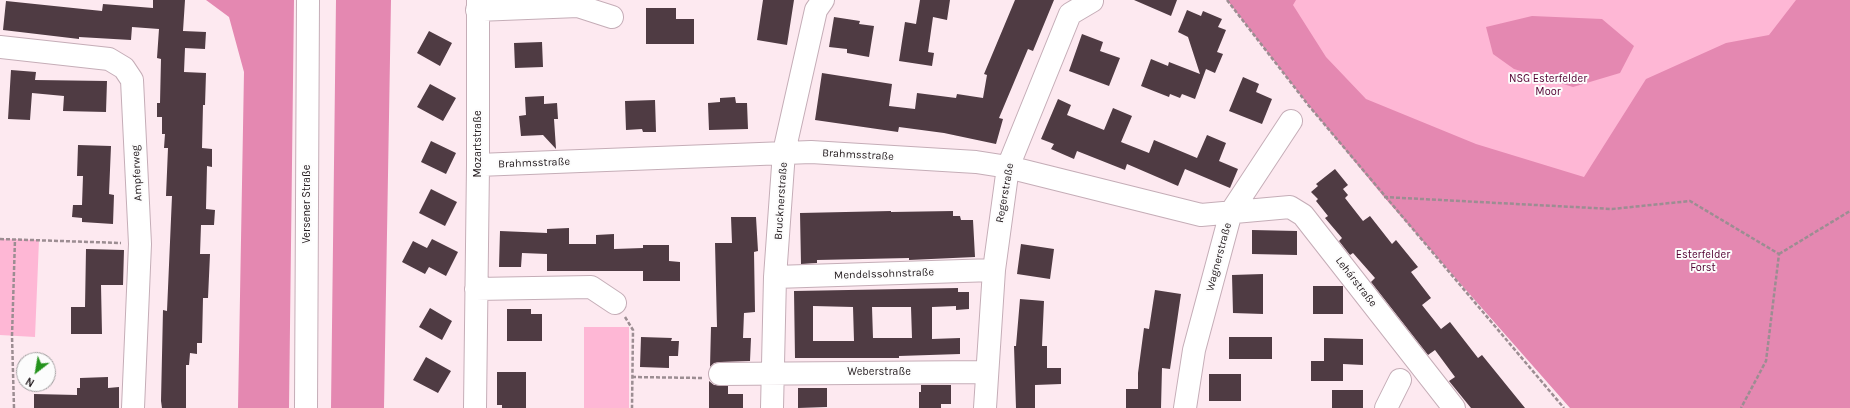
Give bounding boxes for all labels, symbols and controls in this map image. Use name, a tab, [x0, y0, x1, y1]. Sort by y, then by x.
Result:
park label: NSG Esterfelder Moor	[1509, 72, 1587, 98]
street label: Mozartstraße	[471, 110, 485, 178]
street label: Ampferweg	[129, 145, 145, 201]
street label: Brahmsstraße	[822, 147, 894, 163]
street label: Brahmsstraße	[498, 155, 570, 171]
street label: Brucknerstraße	[772, 162, 790, 240]
street label: Regerstraße	[993, 162, 1017, 224]
street label: Versener Straße	[300, 165, 314, 243]
street label: Wagnerstraße	[1204, 221, 1234, 293]
park label: Esterfelder Forst	[1676, 248, 1730, 274]
street label: Lehárstraße	[1332, 254, 1380, 310]
street label: Mendelssohnstraße	[834, 266, 934, 282]
north arrow	[16, 352, 56, 392]
street label: Weberstraße	[847, 365, 911, 379]
text: N	[23, 374, 37, 389]

